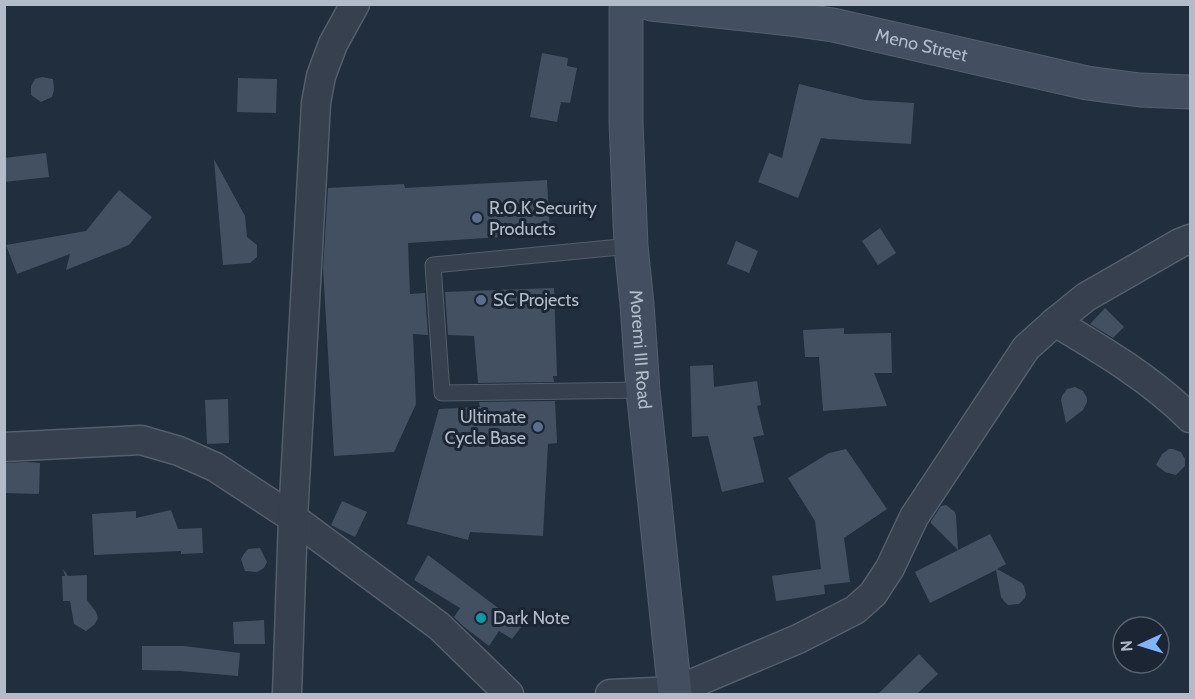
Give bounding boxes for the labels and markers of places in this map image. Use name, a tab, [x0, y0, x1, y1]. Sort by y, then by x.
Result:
place label: R.O.K Security Products	[489, 197, 597, 240]
marker: R.O.K Security Products	[470, 211, 484, 225]
place label: SC Projects	[493, 289, 579, 311]
marker: SC Projects	[474, 293, 488, 307]
place label: Ultimate Cycle Base	[444, 406, 526, 449]
marker: Ultimate Cycle Base	[531, 420, 545, 434]
place label: Dark Note	[493, 607, 570, 629]
marker: Dark Note	[474, 611, 488, 625]

